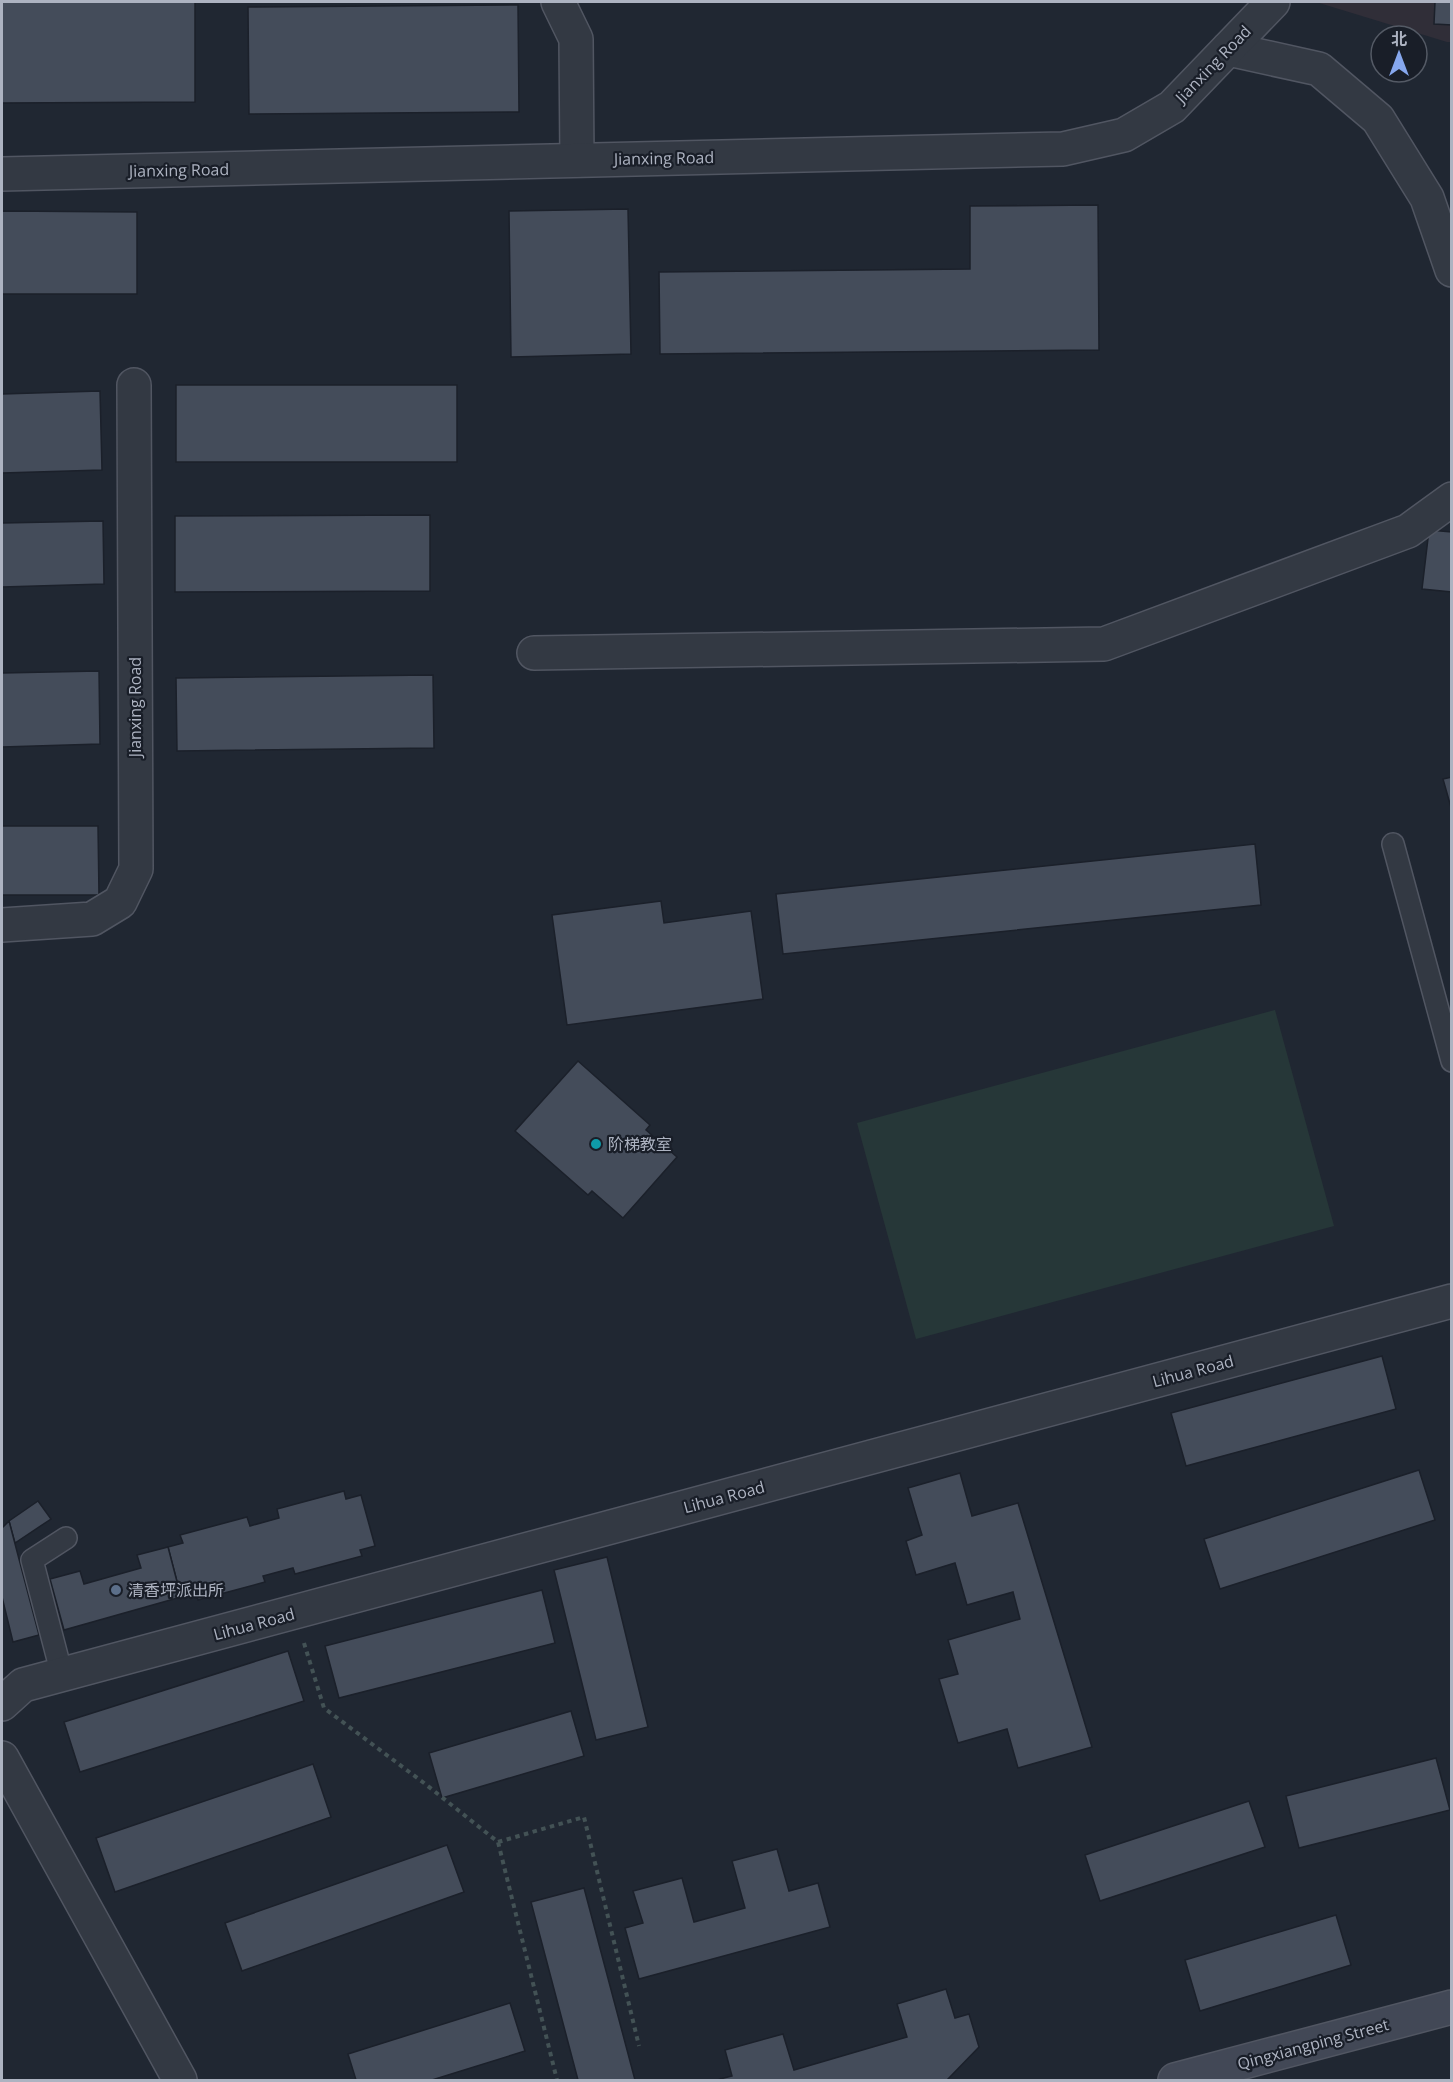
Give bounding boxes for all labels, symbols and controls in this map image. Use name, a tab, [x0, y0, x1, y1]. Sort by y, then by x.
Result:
street label: Jianxing Road	[1169, 20, 1256, 109]
north arrow	[1369, 24, 1429, 84]
text: 北	[1391, 28, 1407, 50]
street label: Jianxing Road	[612, 146, 714, 170]
street label: Jianxing Road	[127, 158, 229, 182]
street label: Jianxing Road	[124, 657, 146, 759]
place label: 阶梯教室	[608, 1133, 672, 1155]
marker: 阶梯教室	[589, 1137, 603, 1151]
street label: Lihua Road	[1150, 1350, 1236, 1392]
street label: Lihua Road	[681, 1476, 767, 1518]
place label: 清香坪派出所	[128, 1579, 224, 1601]
marker: 清香坪派出所	[109, 1583, 123, 1597]
street label: Lihua Road	[211, 1603, 297, 1645]
street label: Qingxiangping Street	[1235, 2013, 1391, 2075]

